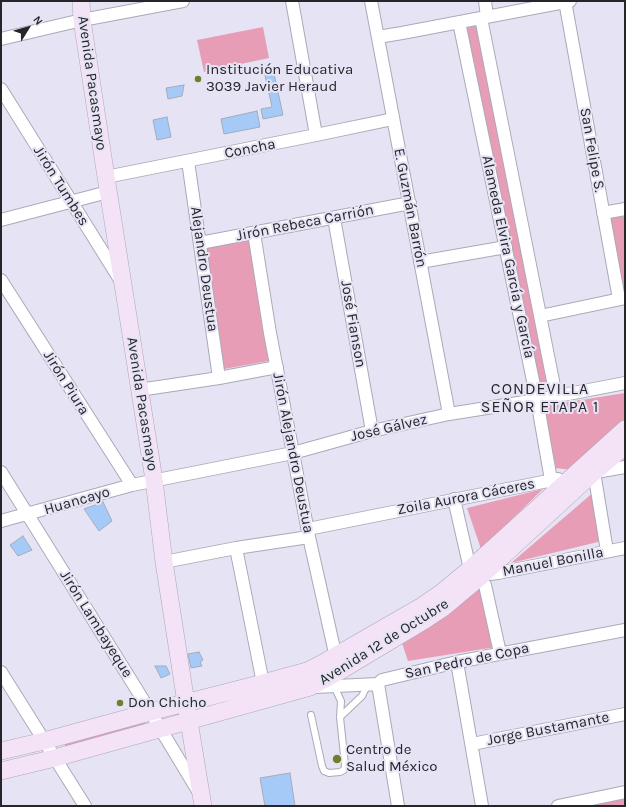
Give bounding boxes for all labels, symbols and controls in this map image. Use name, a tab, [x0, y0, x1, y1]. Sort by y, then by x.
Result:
north arrow	[8, 8, 48, 48]
text: N	[30, 13, 46, 28]
street label: Avenida Pacasmayo	[74, 15, 110, 151]
place label: Institución Educativa 3039 Javier Heraud	[206, 61, 353, 96]
marker: Institución Educativa 3039 Javier Heraud	[193, 74, 203, 84]
street label: San Felipe S.	[576, 106, 608, 194]
street label: Concha	[223, 135, 277, 163]
street label: Jirón Tumbes	[29, 143, 93, 229]
street label: E. Guzmán Barrón	[390, 147, 430, 269]
street label: Alameda Elvira García y García	[478, 154, 538, 360]
street label: Jirón Rebeca Carrión	[235, 201, 375, 245]
street label: Alejandro Deustua	[186, 205, 222, 333]
street label: José Fianson	[336, 279, 370, 369]
street label: Avenida Pacasmayo	[122, 336, 162, 472]
street label: Jirón Piura	[39, 348, 93, 418]
street label: Jirón Alejandro Deustua	[269, 371, 317, 535]
district label: CONDEVILLA SEÑOR ETAPA 1	[481, 379, 599, 417]
street label: José Gálvez	[349, 410, 429, 446]
street label: Zoila Aurora Cáceres	[396, 475, 536, 519]
street label: Huancayo	[42, 483, 112, 519]
street label: Manuel Bonilla	[501, 543, 605, 581]
street label: Jirón Lambayeque	[56, 567, 136, 681]
street label: Avenida 12 de Octubre	[316, 595, 452, 689]
street label: San Pedro de Copa	[403, 639, 531, 683]
place label: Don Chicho	[128, 694, 206, 712]
marker: Don Chicho	[115, 698, 125, 708]
street label: Jorge Bustamante	[485, 708, 611, 750]
place label: Centro de Salud México	[346, 741, 438, 776]
marker: Centro de Salud México	[331, 753, 343, 765]

